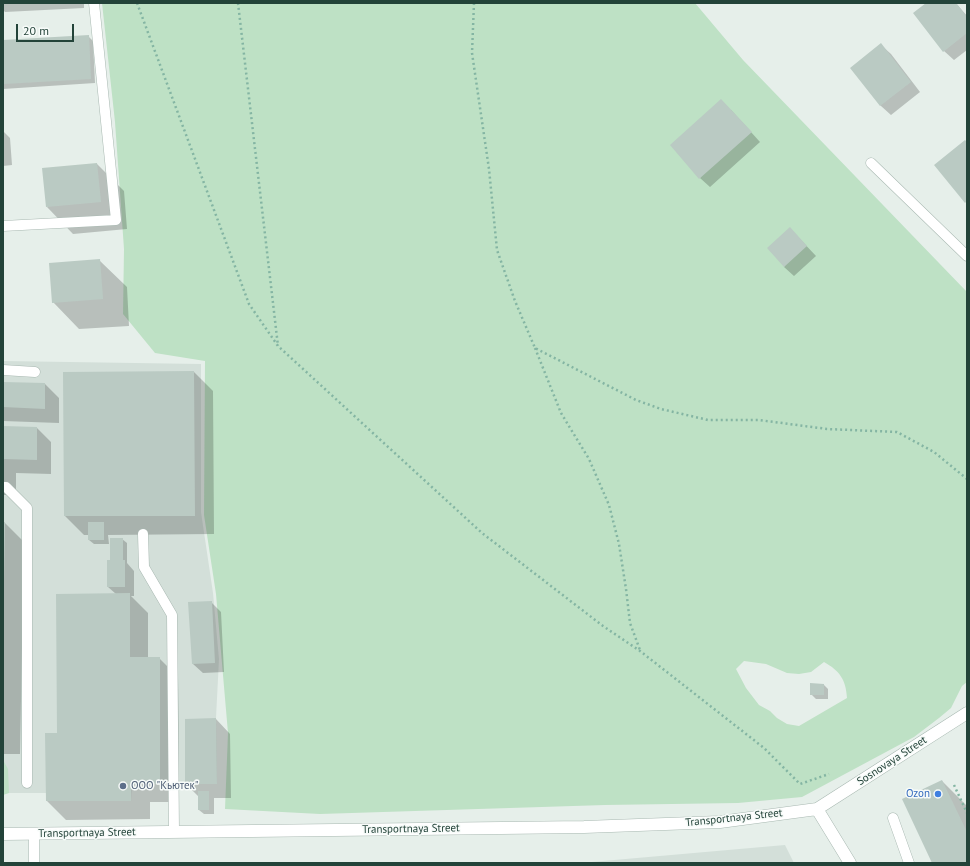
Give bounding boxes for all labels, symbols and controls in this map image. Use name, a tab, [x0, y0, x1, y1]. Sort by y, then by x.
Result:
scale bar	[18, 16, 76, 42]
text: 20 m	[23, 23, 49, 38]
street label: Sosnovaya Street	[855, 734, 929, 788]
place label: ООО "Кьютек"	[131, 779, 198, 793]
marker: ООО "Кьютек"	[118, 781, 128, 791]
place label: Ozon	[906, 787, 930, 801]
marker: Ozon	[933, 789, 943, 799]
street label: Transportnaya Street	[685, 806, 783, 830]
street label: Transportnaya Street	[362, 822, 460, 836]
street label: Transportnaya Street	[38, 826, 136, 840]

